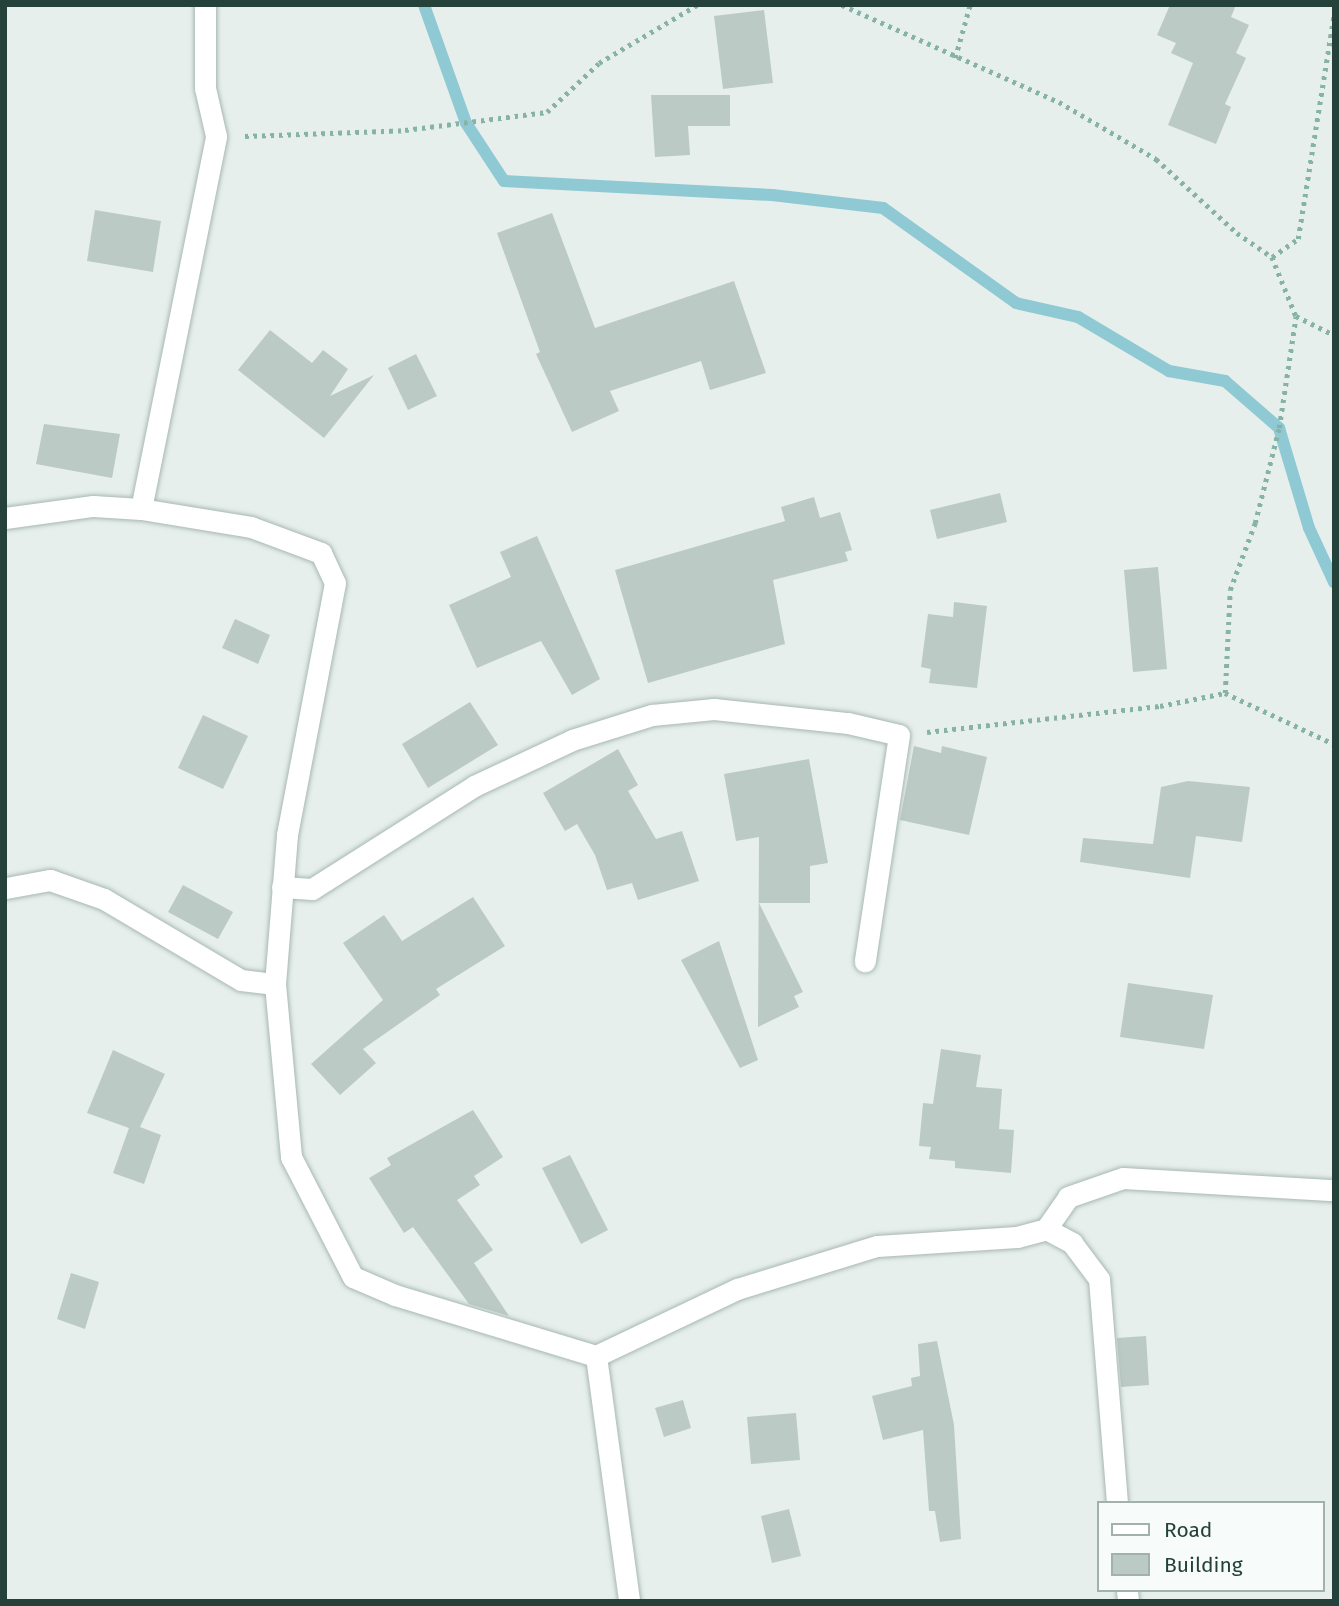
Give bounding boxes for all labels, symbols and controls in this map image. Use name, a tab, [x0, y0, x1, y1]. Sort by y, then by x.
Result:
legend	[1098, 1501, 1325, 1592]
text: Road	[1164, 1517, 1212, 1543]
text: Building	[1164, 1552, 1243, 1578]

